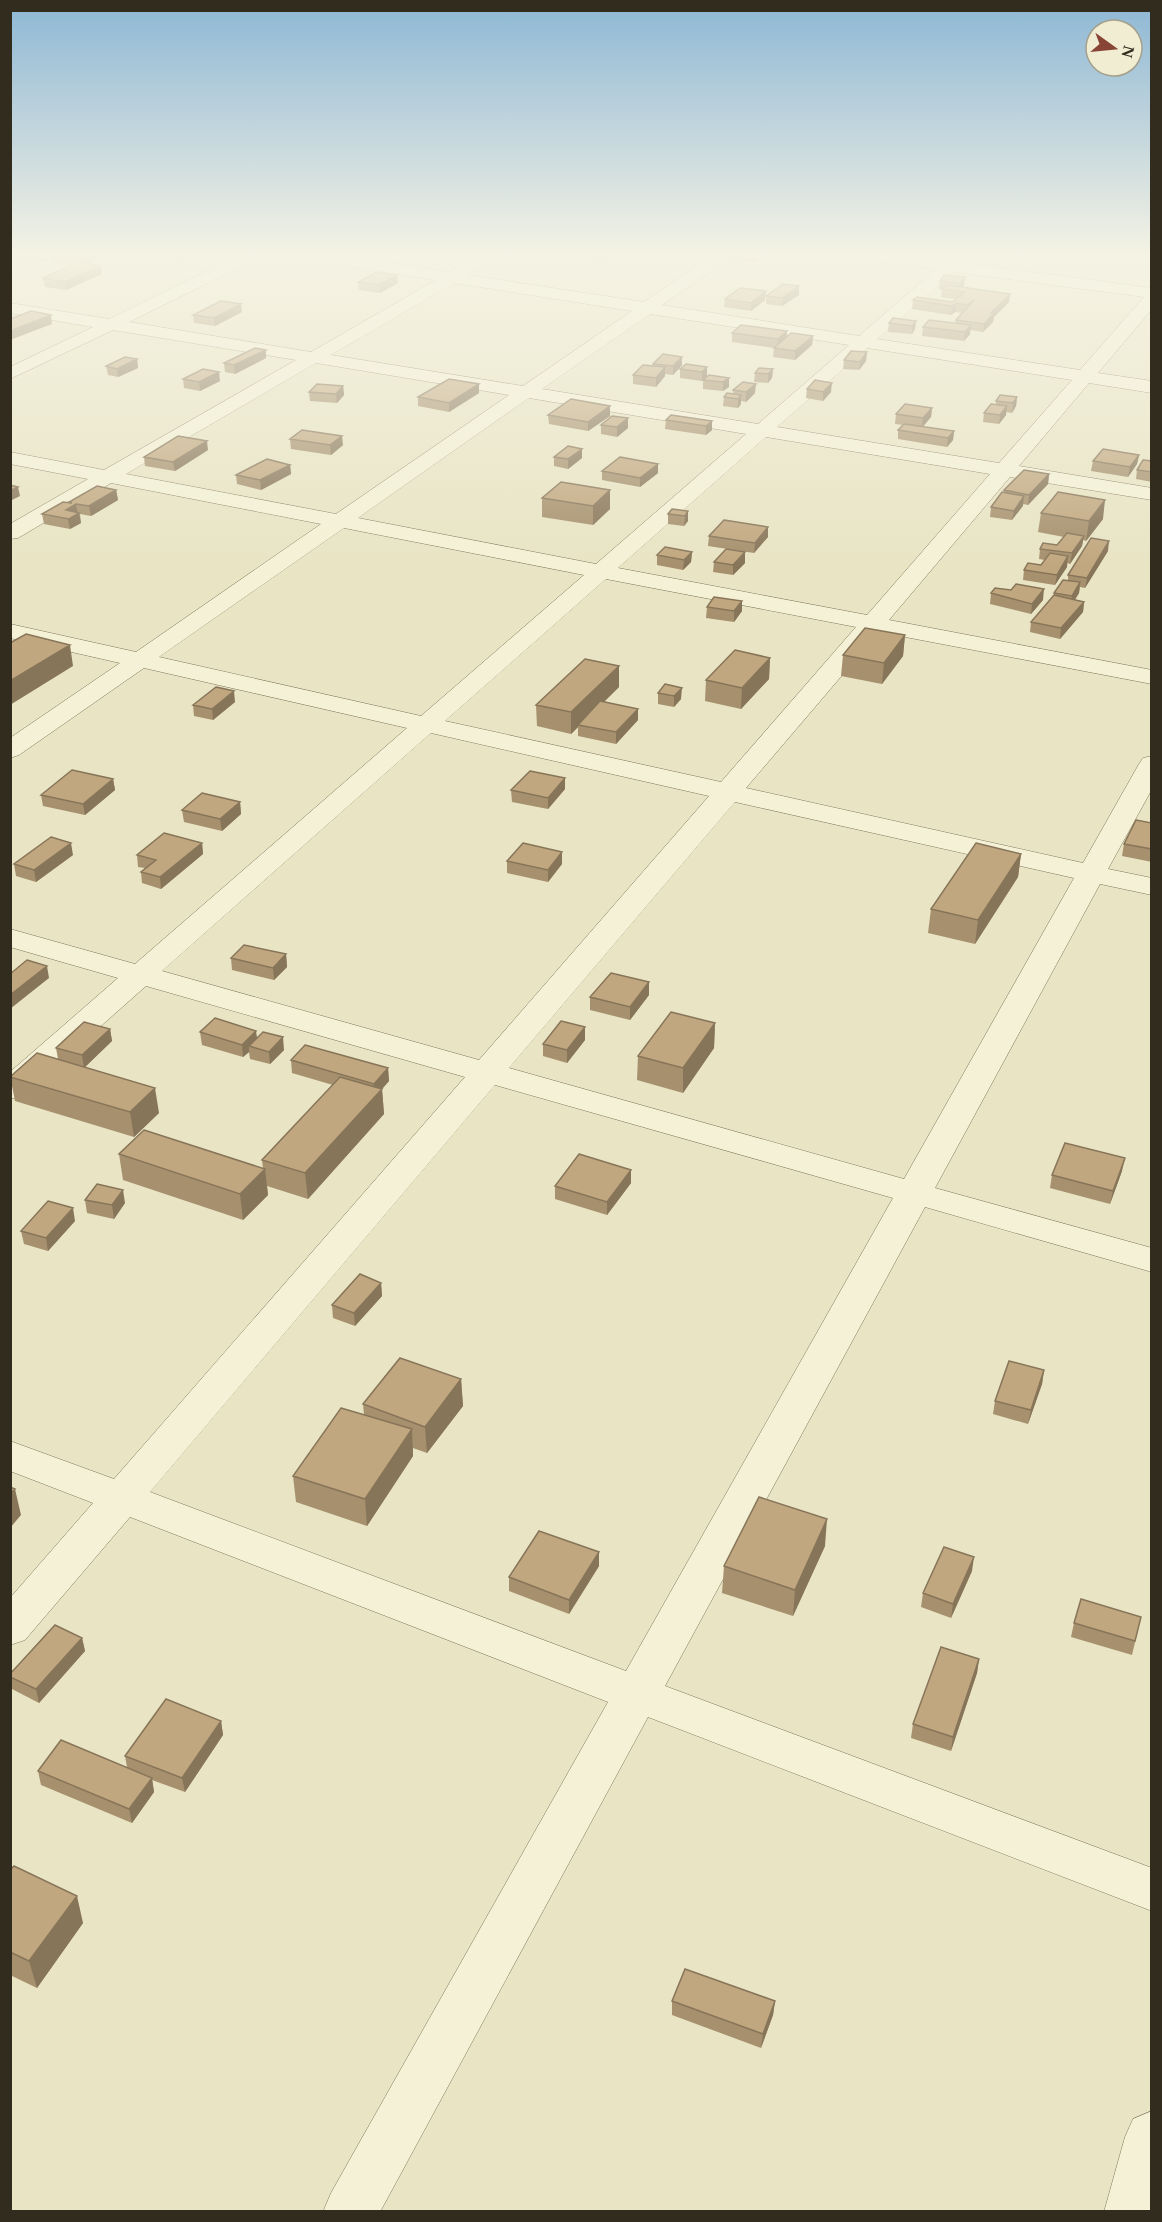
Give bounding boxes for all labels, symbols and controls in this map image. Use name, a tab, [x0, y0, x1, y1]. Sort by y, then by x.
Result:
north arrow	[1084, 18, 1144, 78]
text: N	[1118, 44, 1138, 60]

